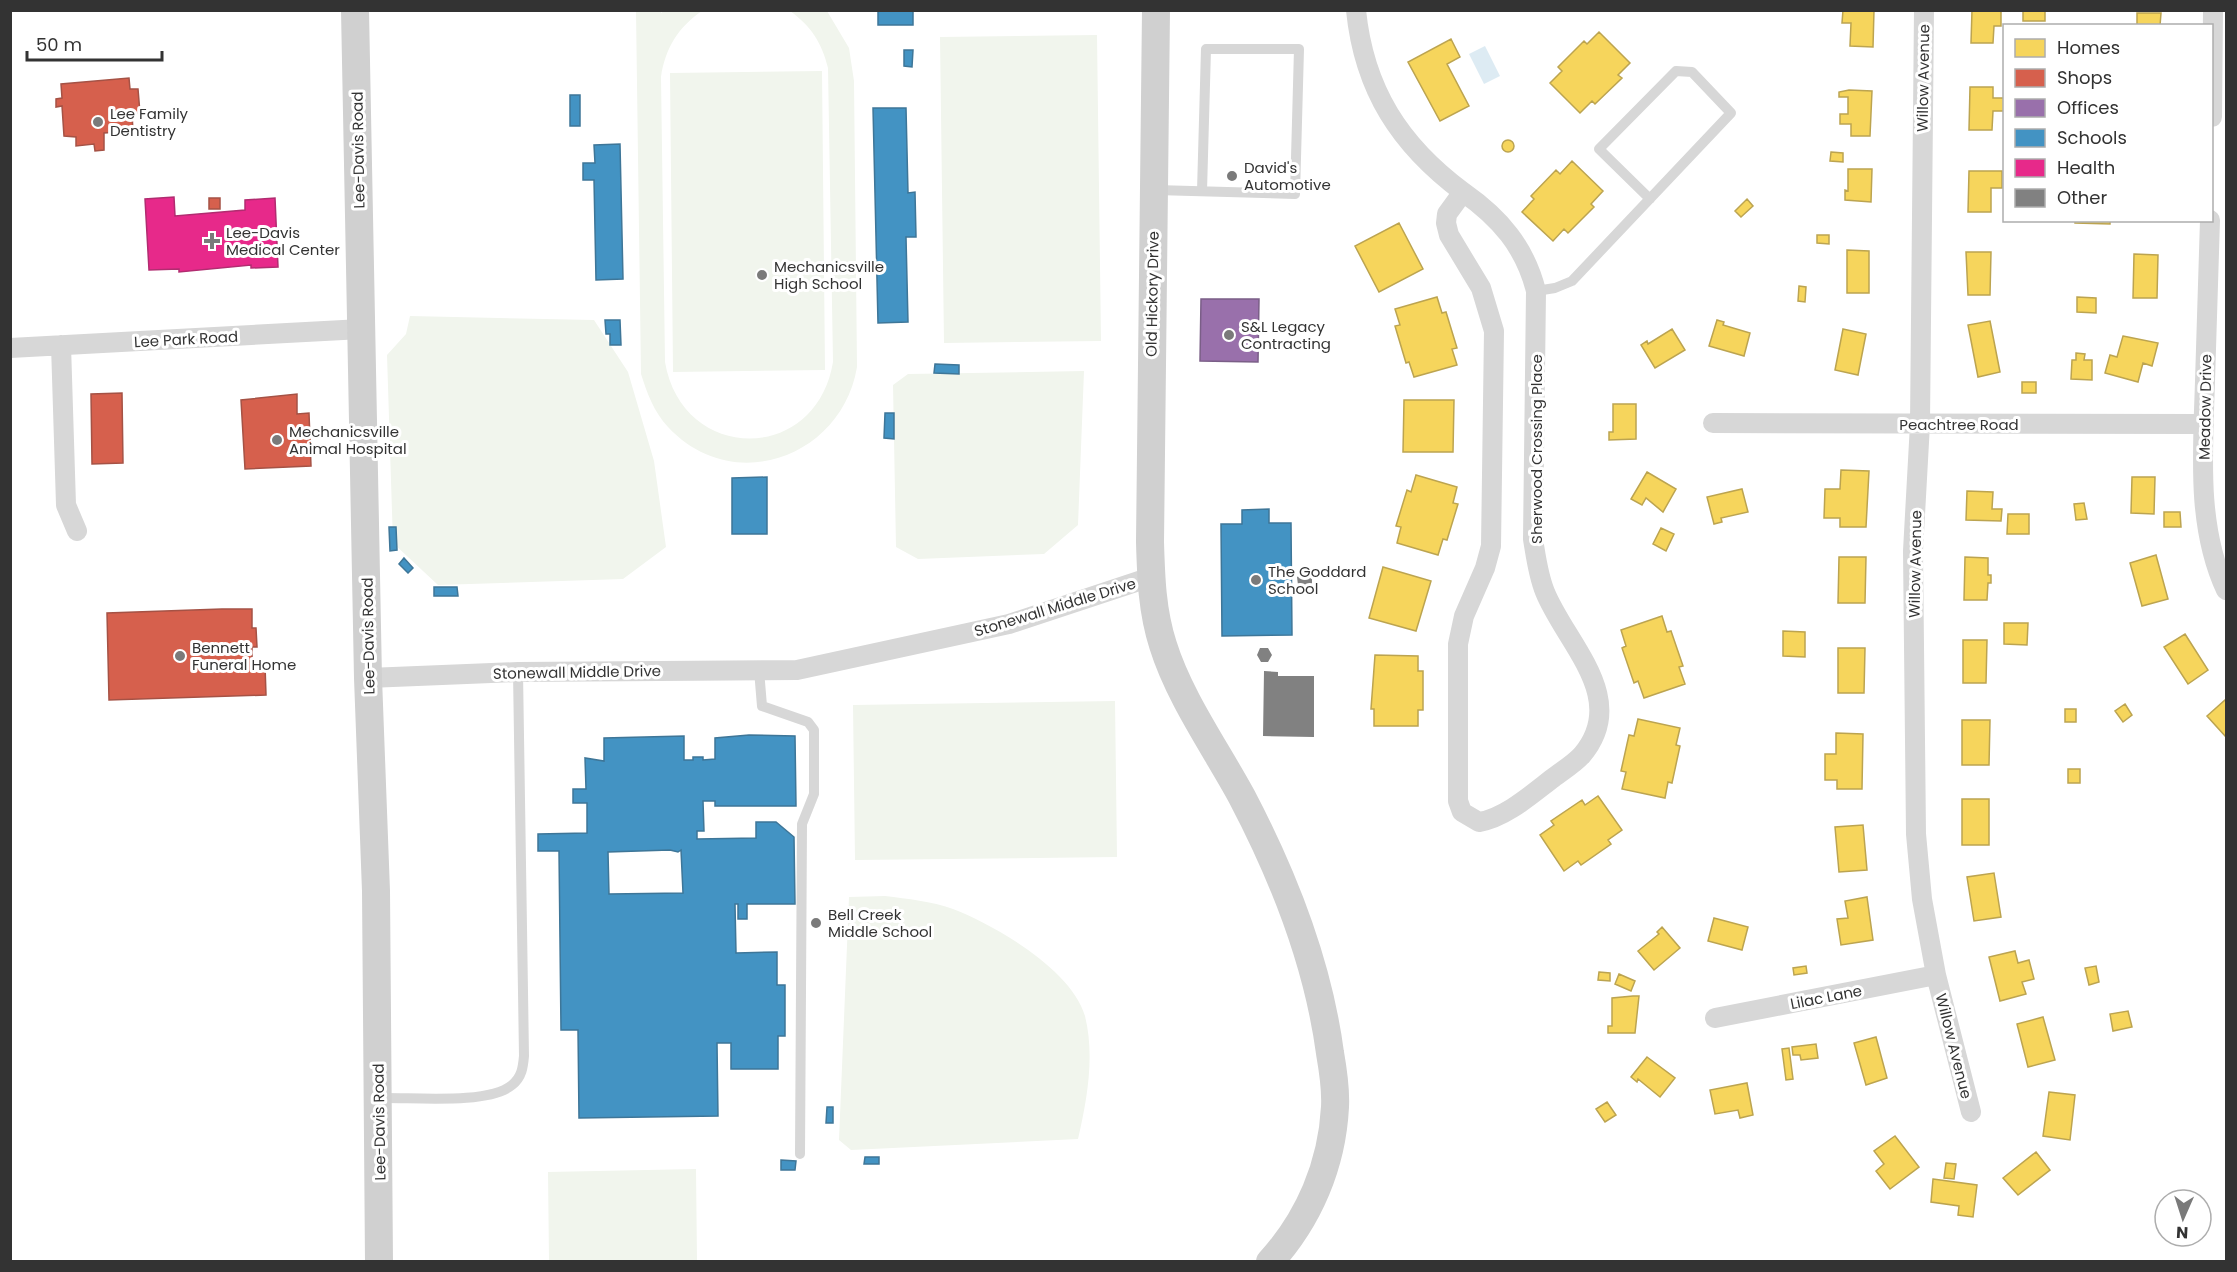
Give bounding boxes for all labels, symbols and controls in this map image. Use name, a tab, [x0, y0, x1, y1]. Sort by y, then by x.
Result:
scale bar	[27, 24, 162, 62]
street label: Willow Avenue	[1912, 24, 1934, 132]
legend	[2003, 24, 2213, 222]
text: 50 m	[36, 32, 82, 57]
text: Homes	[2057, 35, 2120, 60]
text: Shops	[2057, 65, 2112, 90]
street label: Lee-Davis Road	[346, 91, 370, 209]
text: Offices	[2057, 95, 2119, 120]
place label: Lee Family Dentistry	[110, 103, 189, 141]
marker: Lee Family Dentistry	[91, 115, 105, 129]
text: Schools	[2057, 125, 2127, 150]
text: Health	[2057, 155, 2115, 180]
place label: David's Automotive	[1244, 157, 1331, 195]
marker: David's Automotive	[1225, 169, 1239, 183]
text: Other	[2057, 185, 2107, 210]
place label: Lee-Davis Medical Center	[226, 222, 340, 260]
street label: Old Hickory Drive	[1140, 231, 1164, 357]
marker: Lee-Davis Medical Center	[203, 232, 221, 250]
place label: Mechanicsville High School	[774, 256, 884, 294]
marker: Mechanicsville High School	[755, 268, 769, 282]
place label: S&L Legacy Contracting	[1241, 316, 1331, 354]
street label: Lee Park Road	[133, 326, 239, 352]
marker: S&L Legacy Contracting	[1222, 328, 1236, 342]
street label: Sherwood Crossing Place	[1526, 354, 1547, 544]
street label: Meadow Drive	[2194, 354, 2216, 460]
street label: Peachtree Road	[1899, 414, 2019, 435]
place label: Mechanicsville Animal Hospital	[289, 421, 407, 459]
marker: Mechanicsville Animal Hospital	[270, 433, 284, 447]
street label: Willow Avenue	[1904, 510, 1926, 618]
place label: The Goddard School	[1268, 561, 1366, 599]
street label: Stonewall Middle Drive	[972, 572, 1138, 642]
marker: The Goddard School	[1249, 573, 1263, 587]
street label: Lee-Davis Road	[356, 577, 380, 695]
place label: Bennett Funeral Home	[192, 637, 296, 675]
marker: Bennett Funeral Home	[173, 649, 187, 663]
street label: Stonewall Middle Drive	[493, 660, 661, 684]
place label: Bell Creek Middle School	[828, 904, 932, 942]
marker: Bell Creek Middle School	[809, 916, 823, 930]
street label: Lilac Lane	[1788, 980, 1864, 1014]
street label: Willow Avenue	[1931, 991, 1977, 1101]
street label: Lee-Davis Road	[367, 1063, 391, 1181]
north arrow	[2153, 1188, 2213, 1248]
text: N	[2176, 1221, 2189, 1244]

